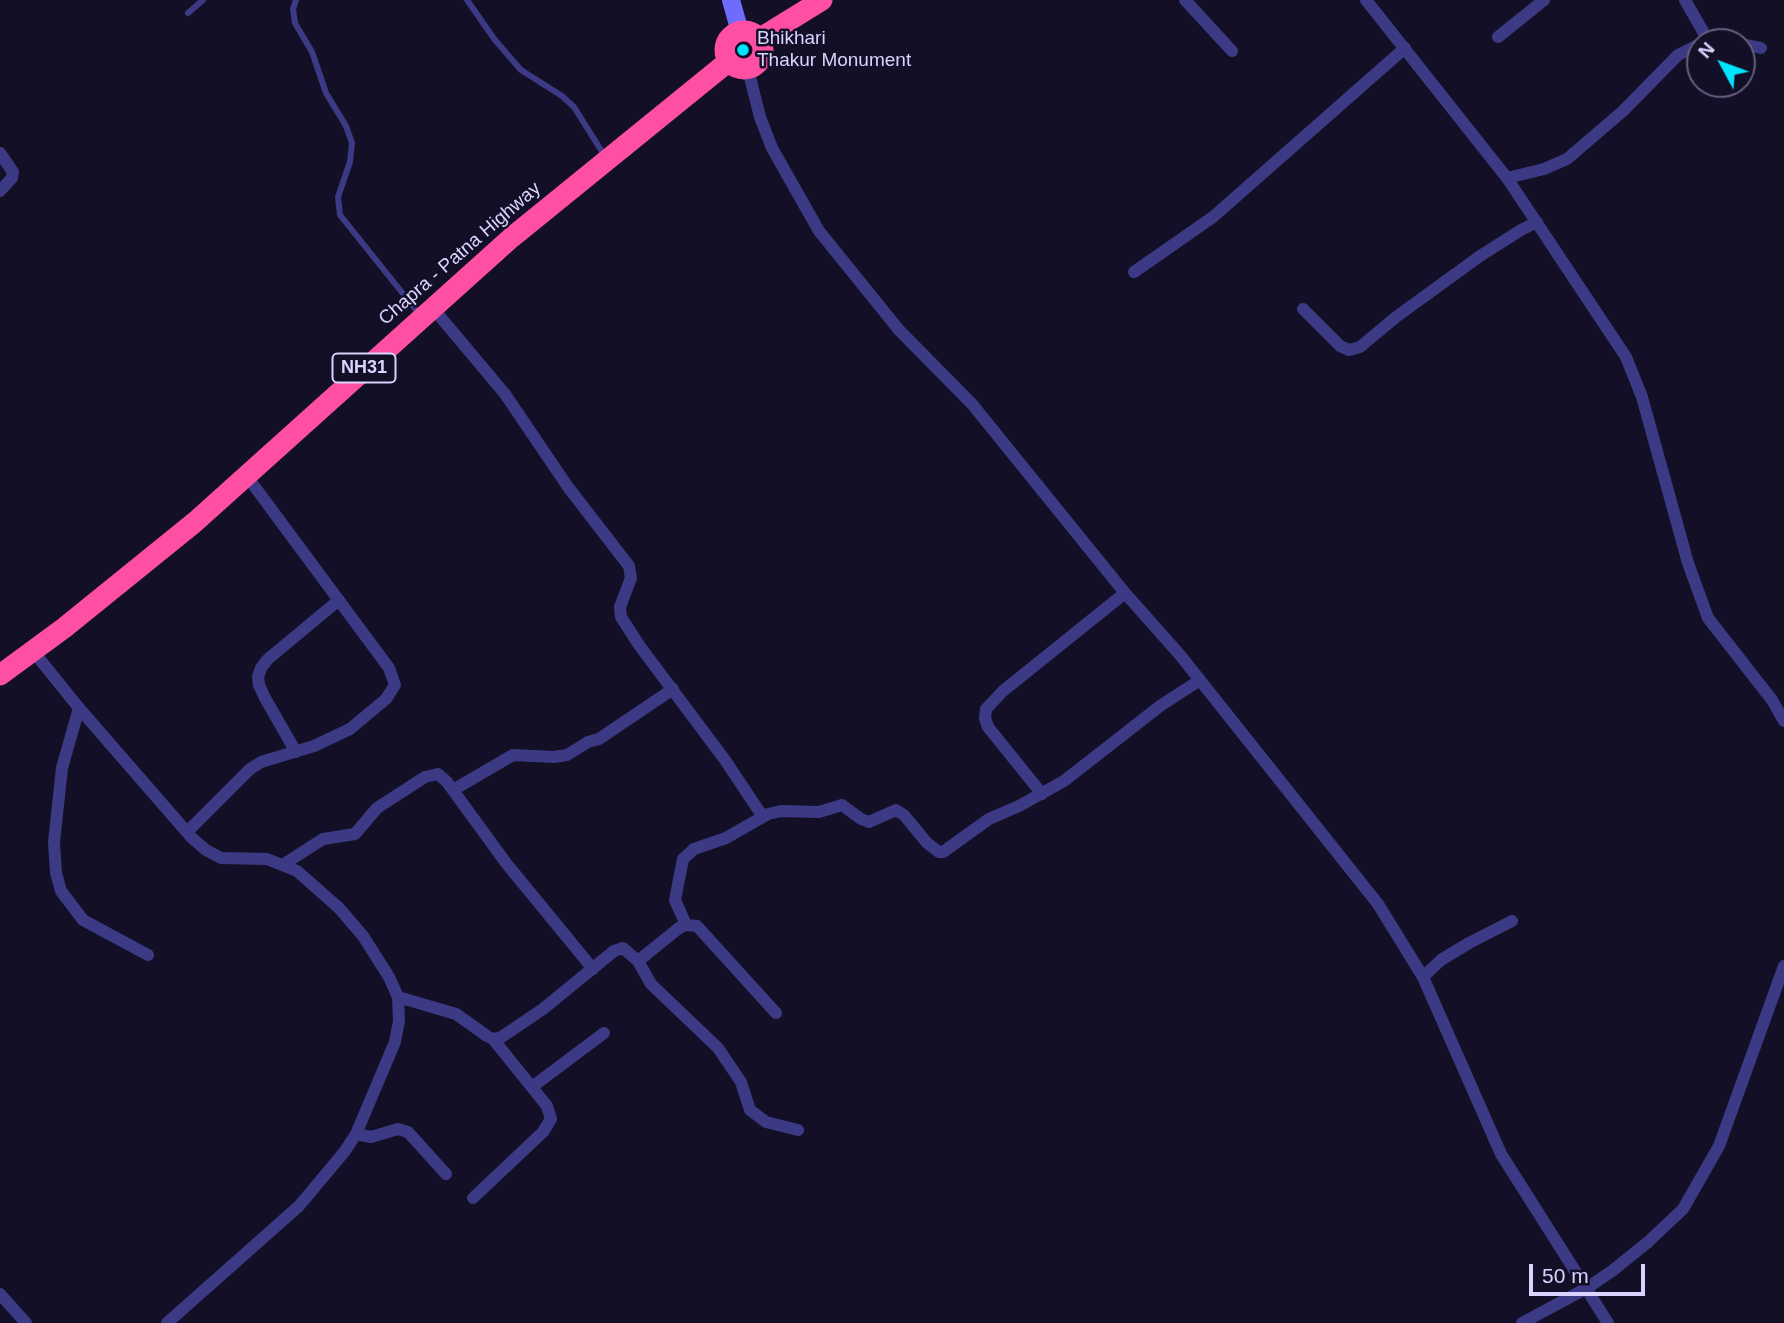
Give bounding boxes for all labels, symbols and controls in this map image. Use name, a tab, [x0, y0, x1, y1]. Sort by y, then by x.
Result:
place label: Bhikhari Thakur Monument	[757, 28, 911, 72]
north arrow	[1686, 28, 1756, 98]
text: N	[1694, 38, 1719, 62]
marker: Bhikhari Thakur Monument	[735, 42, 751, 58]
street label: Chapra - Patna Highway	[374, 177, 546, 331]
road number: NH31	[332, 354, 396, 382]
scale bar	[1532, 1250, 1648, 1294]
text: 50 m	[1542, 1264, 1589, 1287]

